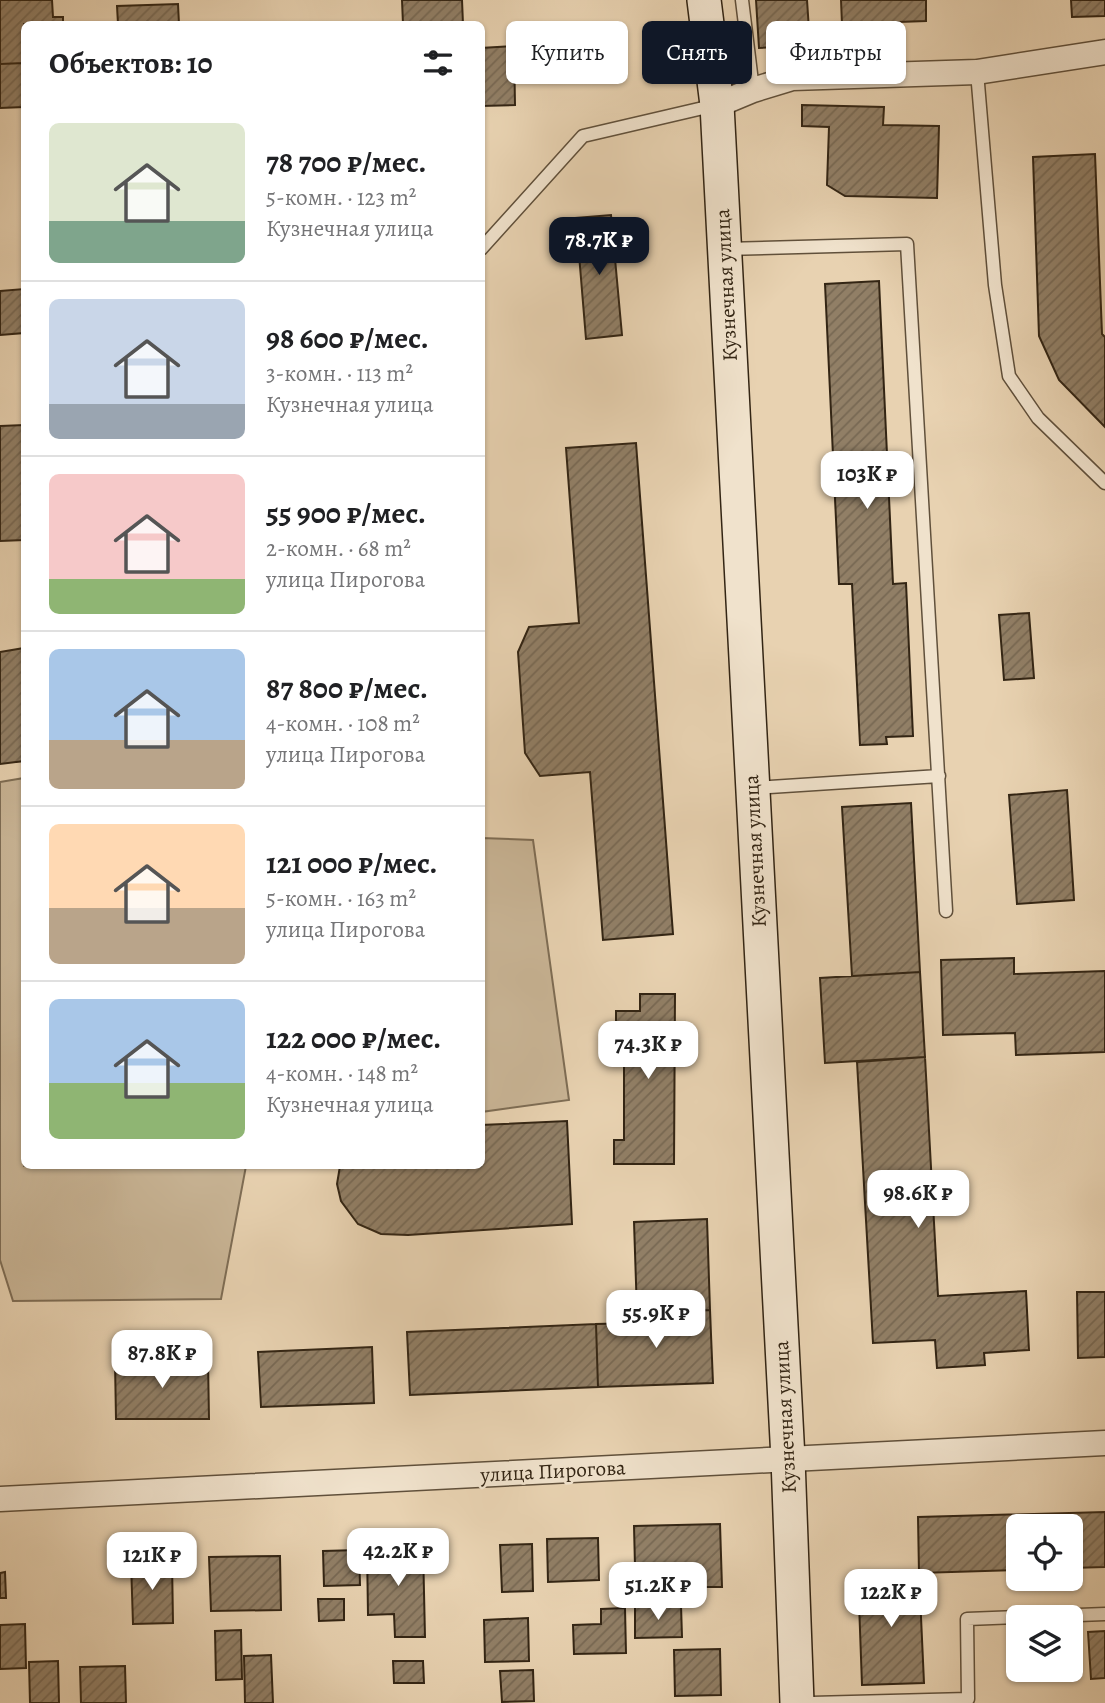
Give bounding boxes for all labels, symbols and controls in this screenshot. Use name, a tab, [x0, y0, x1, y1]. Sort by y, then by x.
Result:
chip: Купить	[506, 21, 628, 84]
chip: Снять	[642, 21, 752, 84]
chip: Фильтры	[766, 21, 906, 84]
text: Объектов: 10	[49, 43, 212, 83]
icon: filters	[419, 44, 457, 82]
text: 78 700 ₽/мес.	[266, 142, 426, 182]
icon: home	[105, 151, 189, 235]
text: 5-комн. · 123 m²	[266, 182, 416, 213]
street label: Кузнечная улица	[708, 208, 744, 362]
text: Кузнечная улица	[266, 213, 434, 244]
pin: 78.7K ₽	[534, 218, 664, 277]
text: 78.7K ₽	[565, 224, 633, 255]
text: 98 600 ₽/мес.	[266, 318, 429, 358]
icon: home	[105, 327, 189, 411]
text: 3-комн. · 113 m²	[266, 358, 413, 389]
text: Кузнечная улица	[266, 389, 434, 420]
pin: 103K ₽	[810, 452, 924, 511]
text: 103K ₽	[837, 458, 897, 489]
text: 55 900 ₽/мес.	[266, 493, 426, 533]
icon: home	[105, 502, 189, 586]
text: 2-комн. · 68 m²	[266, 533, 411, 564]
text: улица Пирогова	[266, 564, 425, 595]
text: 87 800 ₽/мес.	[266, 668, 428, 708]
icon: home	[105, 677, 189, 761]
text: 4-комн. · 108 m²	[266, 708, 420, 739]
text: улица Пирогова	[266, 739, 425, 770]
street label: Кузнечная улица	[737, 774, 773, 928]
text: 121 000 ₽/мес.	[266, 843, 438, 883]
icon: home	[105, 852, 189, 936]
text: 5-комн. · 163 m²	[266, 883, 416, 914]
text: улица Пирогова	[266, 914, 425, 945]
text: 122 000 ₽/мес.	[266, 1018, 441, 1058]
pin: 74.3K ₽	[583, 1021, 713, 1081]
icon: home	[105, 1027, 189, 1111]
text: 74.3K ₽	[614, 1028, 682, 1059]
text: 4-комн. · 148 m²	[266, 1058, 418, 1089]
text: Кузнечная улица	[266, 1089, 434, 1120]
pin: 98.6K ₽	[853, 1170, 983, 1230]
text: 98.6K ₽	[883, 1177, 953, 1208]
pin: 55.9K ₽	[591, 1290, 721, 1350]
text: 55.9K ₽	[622, 1297, 690, 1328]
pin: 87.8K ₽	[97, 1330, 227, 1390]
text: 87.8K ₽	[127, 1337, 197, 1368]
street label: Кузнечная улица	[767, 1340, 803, 1494]
street label: улица Пирогова	[479, 1453, 627, 1489]
map controls	[1006, 1514, 1083, 1682]
button: locate	[1006, 1514, 1083, 1591]
pin: 42.2K ₽	[333, 1528, 463, 1588]
pin: 121K ₽	[95, 1532, 209, 1592]
text: 42.2K ₽	[363, 1535, 433, 1566]
text: 121K ₽	[123, 1539, 181, 1570]
pin: 51.2K ₽	[593, 1562, 723, 1622]
text: 51.2K ₽	[625, 1569, 691, 1600]
pin: 122K ₽	[834, 1570, 948, 1629]
text: 122K ₽	[860, 1576, 922, 1607]
button: layers	[1006, 1605, 1083, 1682]

